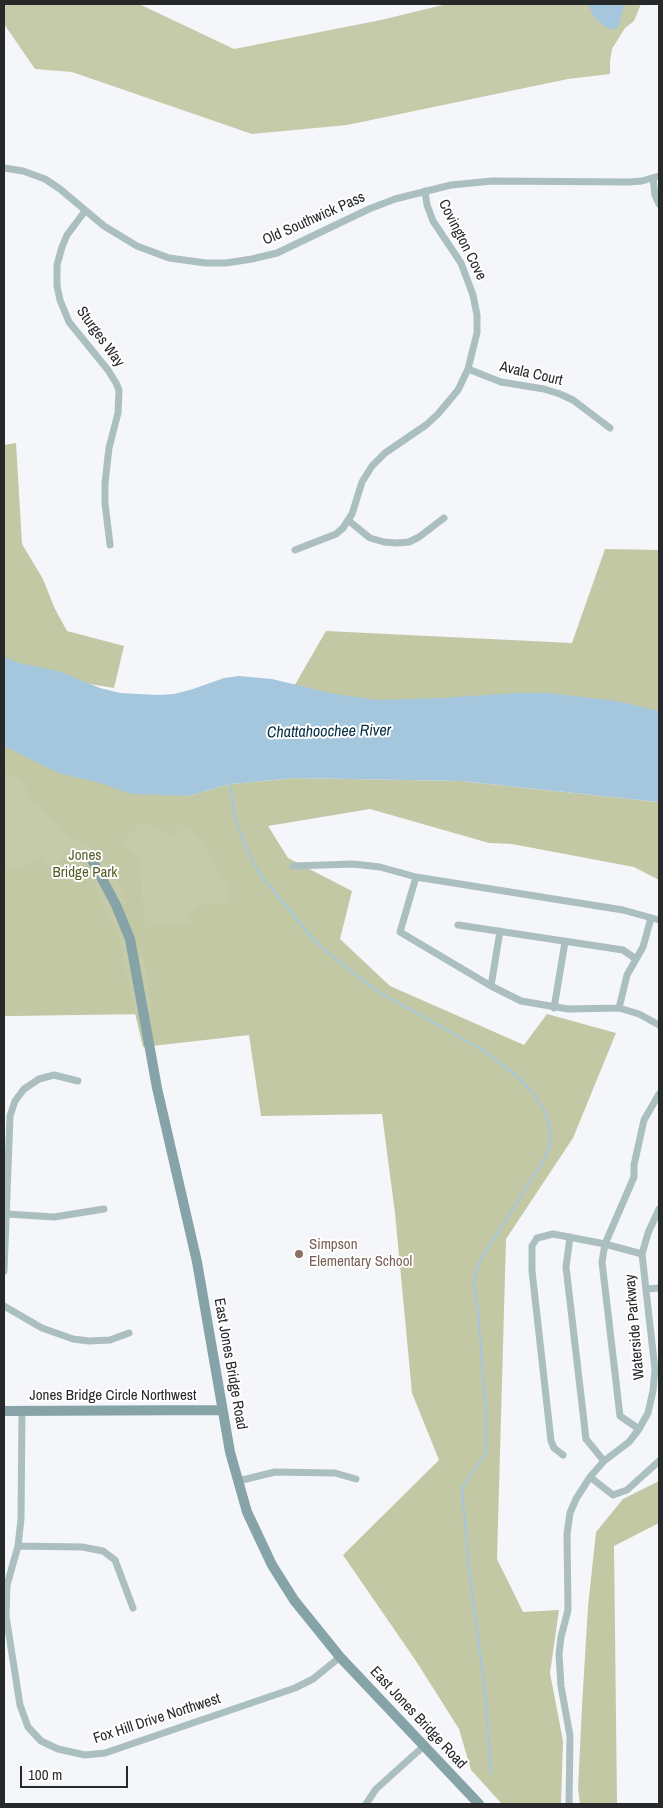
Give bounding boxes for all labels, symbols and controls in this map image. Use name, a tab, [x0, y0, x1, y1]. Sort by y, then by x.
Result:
street label: Old Southwick Pass	[260, 188, 368, 250]
street label: Covington Cove	[434, 197, 490, 283]
street label: Sturges Way	[72, 303, 128, 371]
street label: Avala Court	[498, 358, 564, 390]
water label: Chattahoochee River	[267, 721, 391, 743]
park label: Jones Bridge Park	[53, 847, 117, 882]
place label: Simpson Elementary School	[309, 1236, 412, 1271]
marker: Simpson Elementary School	[293, 1248, 305, 1260]
street label: Waterside Parkway	[621, 1273, 649, 1381]
street label: East Jones Bridge Road	[210, 1297, 250, 1431]
street label: Jones Bridge Circle Northwest	[30, 1387, 196, 1405]
street label: East Jones Bridge Road	[366, 1663, 470, 1773]
street label: Fox Hill Drive Northwest	[91, 1690, 223, 1748]
scale bar	[22, 1756, 130, 1788]
text: 100 m	[28, 1764, 62, 1785]

